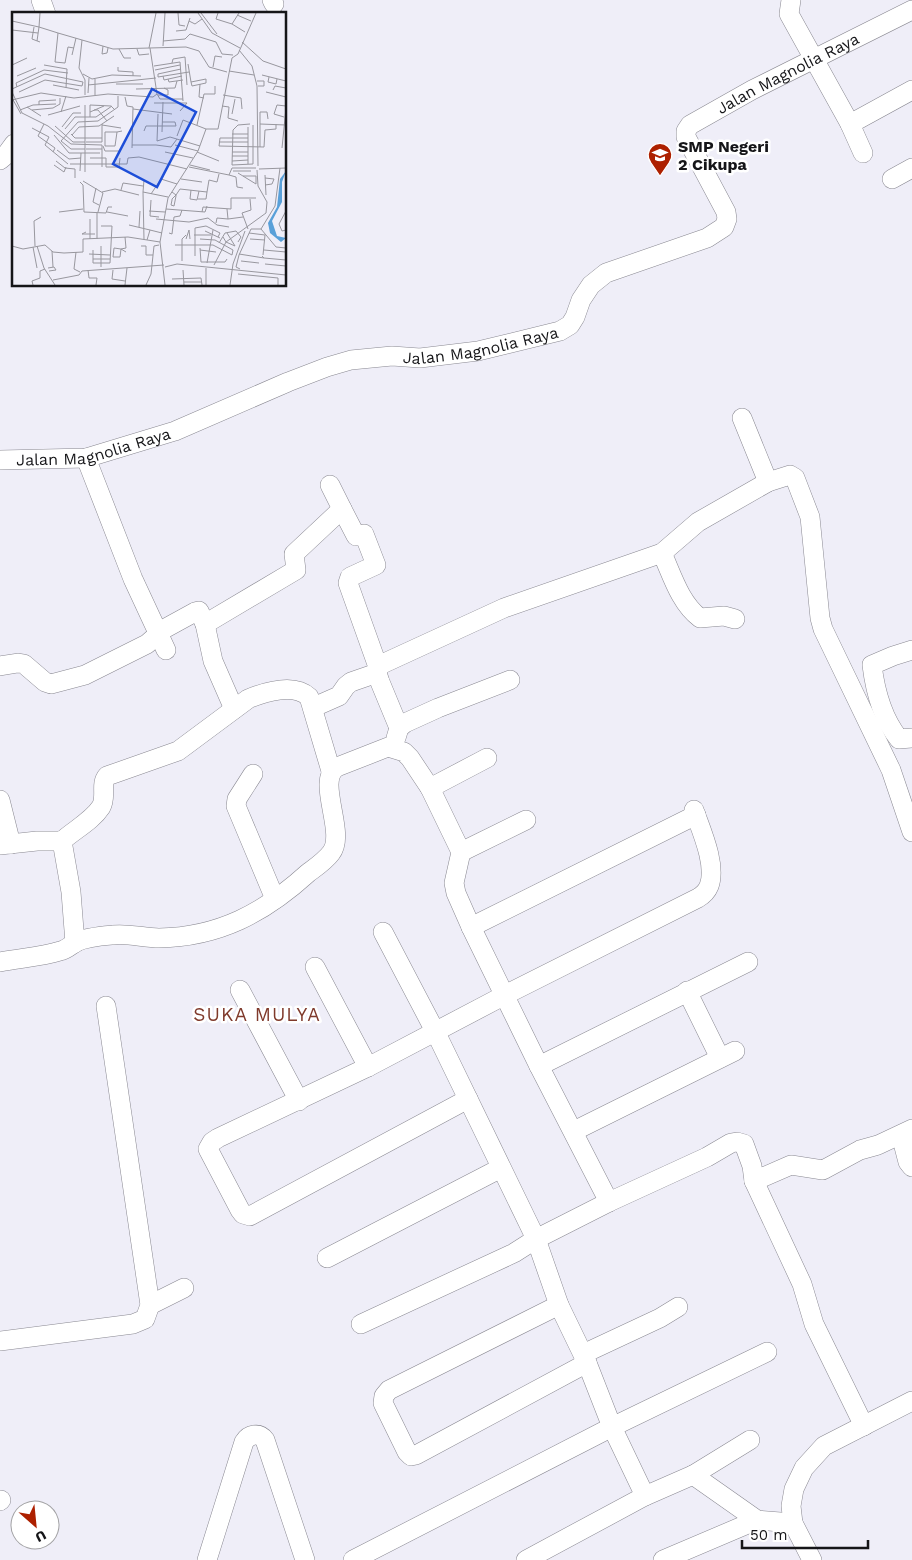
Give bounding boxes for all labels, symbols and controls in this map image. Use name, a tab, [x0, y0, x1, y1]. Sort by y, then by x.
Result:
inset map	[12, 12, 286, 286]
street label: Jalan Magnolia Raya	[713, 29, 862, 118]
place label: SMP Negeri 2 Cikupa	[678, 137, 769, 174]
school or university icon: SMP Negeri 2 Cikupa	[647, 142, 673, 176]
street label: Jalan Magnolia Raya	[402, 323, 560, 368]
street label: Jalan Magnolia Raya	[16, 424, 173, 470]
district label: SUKA MULYA	[193, 1003, 321, 1026]
north arrow	[10, 1500, 60, 1550]
scale bar	[742, 1518, 868, 1550]
text: 50 m	[750, 1526, 787, 1544]
text: U	[33, 1527, 49, 1546]

